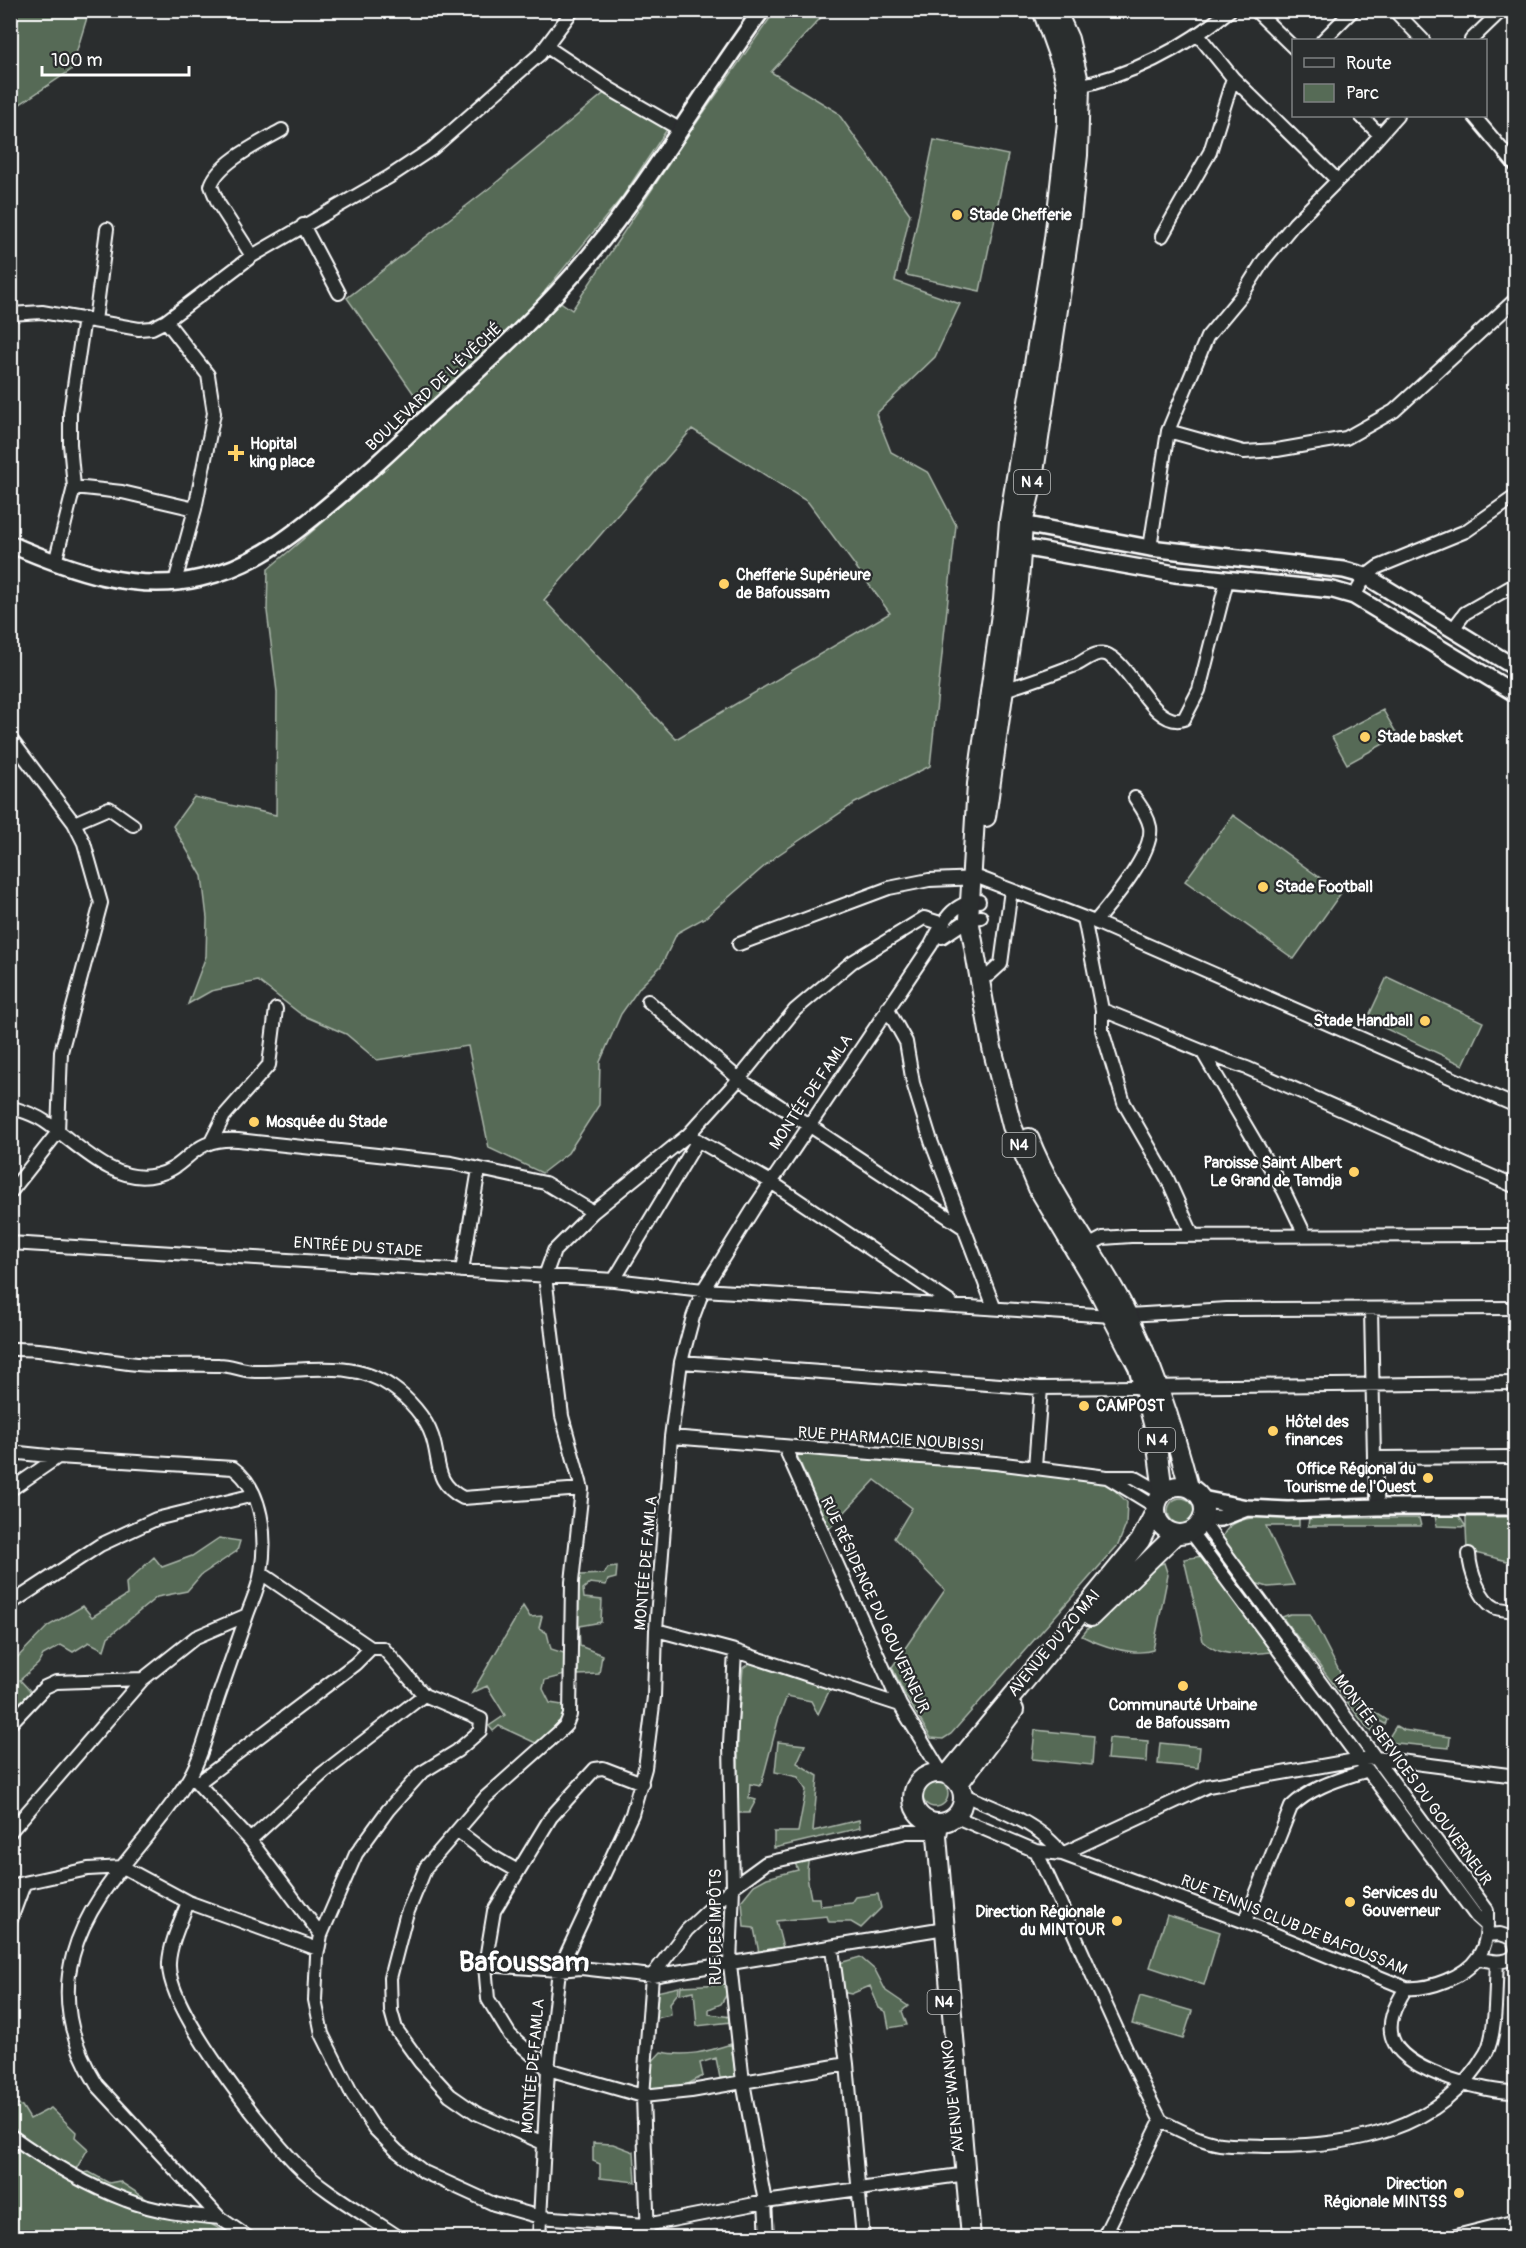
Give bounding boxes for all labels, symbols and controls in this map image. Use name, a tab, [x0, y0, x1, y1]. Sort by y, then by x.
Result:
scale bar	[42, 39, 189, 77]
legend	[1292, 39, 1487, 117]
text: 100 m	[51, 49, 103, 72]
text: Route	[1346, 52, 1391, 75]
text: Parc	[1346, 82, 1379, 105]
place label: Stade Chefferie	[969, 205, 1073, 225]
marker: Stade Chefferie	[950, 208, 964, 222]
street label: BOULEVARD DE L'ÉVÊCHÉ	[361, 318, 506, 455]
place label: Hopital king place	[249, 434, 316, 472]
marker: Hopital king place	[227, 444, 245, 462]
road number: N 4	[1014, 470, 1050, 494]
place label: Chefferie Supérieure de Bafoussam	[736, 565, 872, 603]
marker: Chefferie Supérieure de Bafoussam	[717, 577, 731, 591]
place label: Stade basket	[1377, 727, 1464, 747]
marker: Stade basket	[1358, 730, 1372, 744]
place label: Stade Football	[1275, 877, 1373, 897]
marker: Stade Football	[1256, 880, 1270, 894]
place label: Stade Handball	[1314, 1011, 1413, 1031]
marker: Stade Handball	[1418, 1014, 1432, 1028]
street label: MONTÉE DE FAMLA	[765, 1030, 857, 1154]
place label: Mosquée du Stade	[266, 1112, 388, 1132]
marker: Mosquée du Stade	[247, 1115, 261, 1129]
road number: N4	[1002, 1133, 1036, 1157]
place label: Paroisse Saint Albert Le Grand de Tamdja	[1204, 1153, 1343, 1191]
marker: Paroisse Saint Albert Le Grand de Tamdja	[1347, 1165, 1361, 1179]
street label: ENTRÉE DU STADE	[293, 1233, 423, 1261]
place label: CAMPOST	[1096, 1396, 1165, 1416]
marker: CAMPOST	[1077, 1399, 1091, 1413]
place label: Hôtel des finances	[1285, 1412, 1349, 1450]
street label: RUE PHARMACIE NOUBISSI	[797, 1423, 985, 1455]
marker: Hôtel des finances	[1266, 1424, 1280, 1438]
road number: N 4	[1139, 1428, 1175, 1452]
place label: Office Régional du Tourisme de l'Ouest	[1283, 1459, 1417, 1497]
marker: Office Régional du Tourisme de l'Ouest	[1421, 1471, 1435, 1485]
street label: RUE RÉSIDENCE DU GOUVERNEUR	[816, 1494, 934, 1716]
street label: MONTÉE DE FAMLA	[630, 1495, 662, 1631]
street label: AVENUE DU 20 MAI	[1003, 1585, 1105, 1701]
street label: MONTÉE SERVICES DU GOUVERNEUR	[1330, 1671, 1496, 1889]
marker: Communauté Urbaine de Bafoussam	[1176, 1679, 1190, 1693]
place label: Communauté Urbaine de Bafoussam	[1109, 1695, 1258, 1733]
street label: RUE DES IMPÔTS	[706, 1869, 726, 1985]
street label: RUE TENNIS CLUB DE BAFOUSSAM	[1178, 1870, 1410, 1980]
place label: Services du Gouverneur	[1362, 1883, 1441, 1921]
marker: Services du Gouverneur	[1343, 1895, 1357, 1909]
place label: Direction Régionale du MINTOUR	[975, 1902, 1106, 1940]
marker: Direction Régionale du MINTOUR	[1110, 1914, 1124, 1928]
district label: Bafoussam	[459, 1945, 589, 1980]
road number: N4	[928, 1990, 960, 2014]
street label: MONTÉE DE FAMLA	[517, 1998, 549, 2134]
street label: AVENUE WANKO	[937, 2039, 969, 2153]
place label: Direction Régionale MINTSS	[1324, 2174, 1447, 2212]
marker: Direction Régionale MINTSS	[1452, 2186, 1466, 2200]

